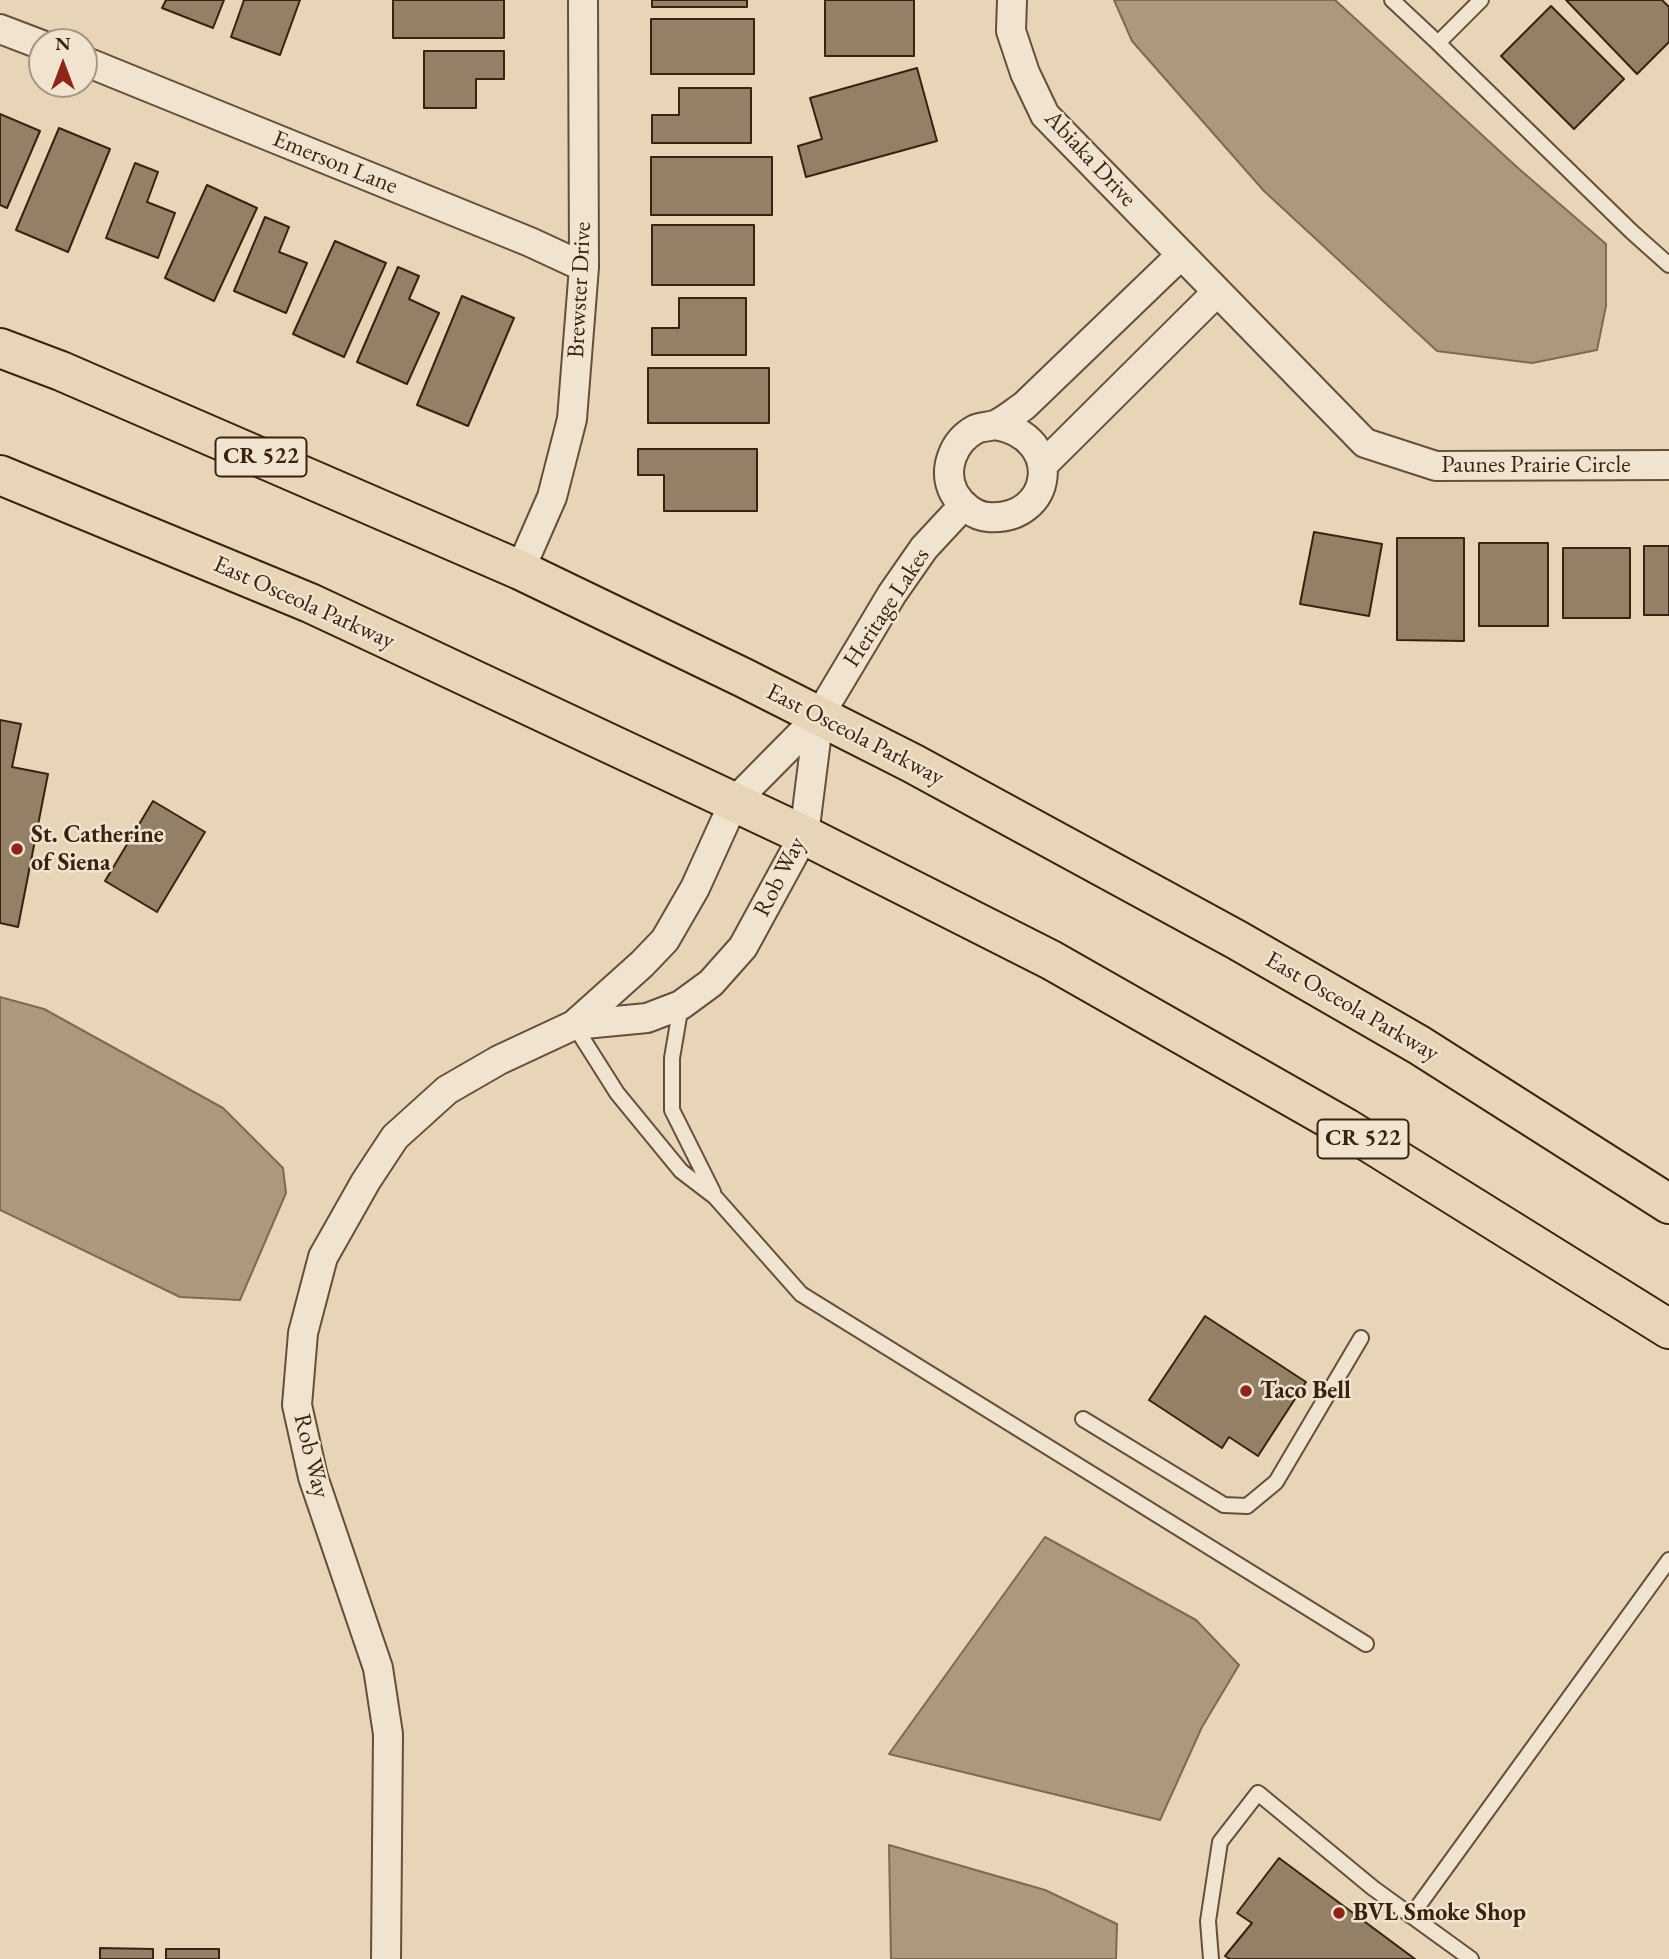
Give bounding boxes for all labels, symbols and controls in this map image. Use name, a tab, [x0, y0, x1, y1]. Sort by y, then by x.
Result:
north arrow	[28, 28, 98, 98]
text: N	[55, 31, 71, 56]
street label: Abiaka Drive	[1038, 105, 1142, 213]
street label: Emerson Lane	[268, 125, 402, 201]
street label: Brewster Drive	[562, 221, 598, 359]
road number: CR 522	[216, 438, 306, 477]
street label: Paunes Prairie Circle	[1441, 451, 1631, 479]
street label: Heritage Lakes	[838, 543, 936, 673]
street label: East Osceola Parkway	[209, 550, 399, 656]
street label: East Osceola Parkway	[761, 678, 949, 792]
place label: St. Catherine of Siena	[31, 821, 164, 877]
street label: Rob Way	[748, 832, 812, 922]
marker: St. Catherine of Siena	[9, 841, 25, 857]
street label: East Osceola Parkway	[1260, 946, 1444, 1068]
road number: CR 522	[1318, 1120, 1408, 1158]
place label: Taco Bell	[1260, 1377, 1351, 1405]
marker: Taco Bell	[1238, 1383, 1254, 1399]
street label: Rob Way	[287, 1411, 335, 1501]
place label: BVL Smoke Shop	[1353, 1899, 1526, 1927]
marker: BVL Smoke Shop	[1331, 1905, 1347, 1921]

